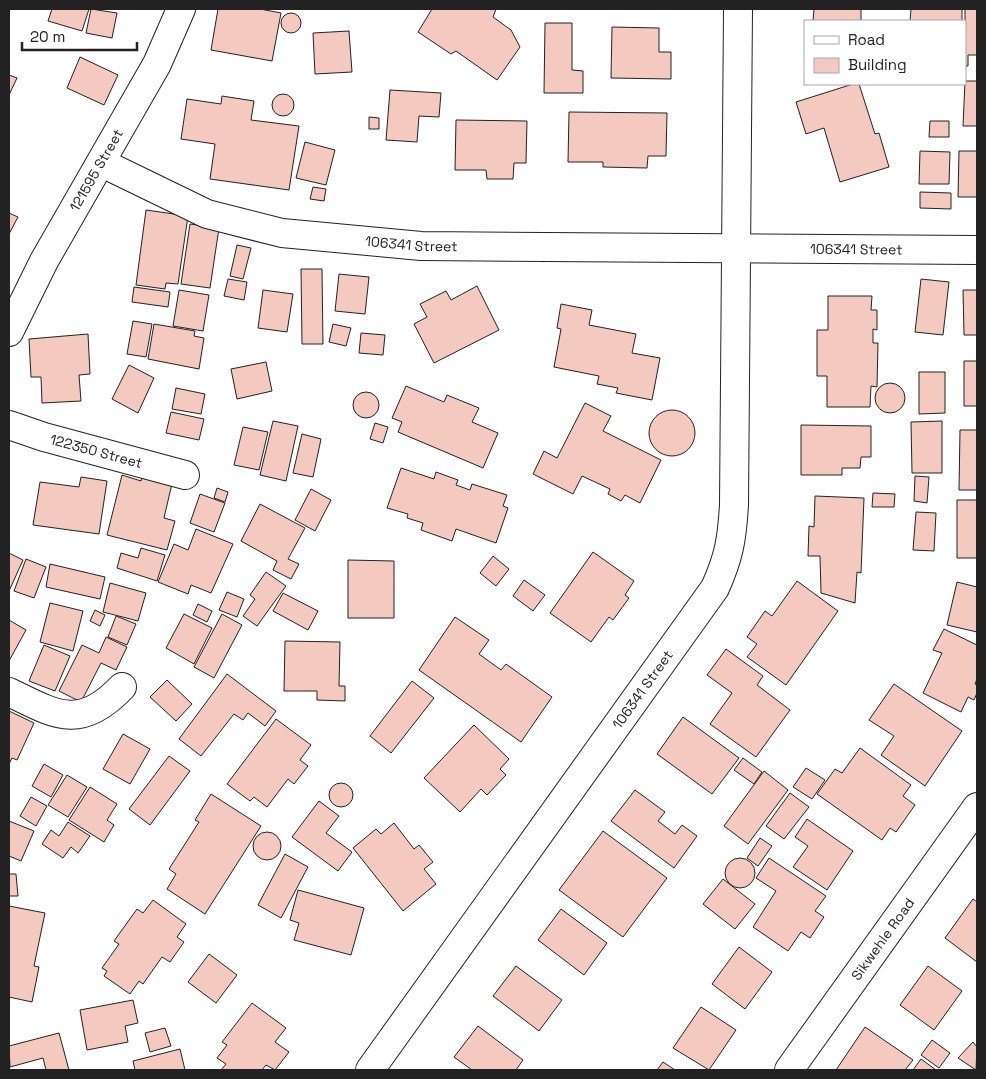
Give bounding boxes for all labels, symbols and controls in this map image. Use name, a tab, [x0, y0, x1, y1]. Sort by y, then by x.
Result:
scale bar	[22, 20, 138, 52]
legend	[804, 20, 966, 85]
text: 20 m	[30, 27, 65, 46]
text: Road	[848, 30, 885, 49]
text: Building	[848, 55, 907, 74]
street label: 121595 Street	[65, 126, 127, 214]
street label: 106341 Street	[364, 232, 458, 255]
street label: 106341 Street	[810, 240, 903, 258]
street label: 122350 Street	[48, 430, 144, 472]
street label: 106341 Street	[608, 647, 677, 732]
street label: Sikwehle Road	[847, 894, 918, 984]

